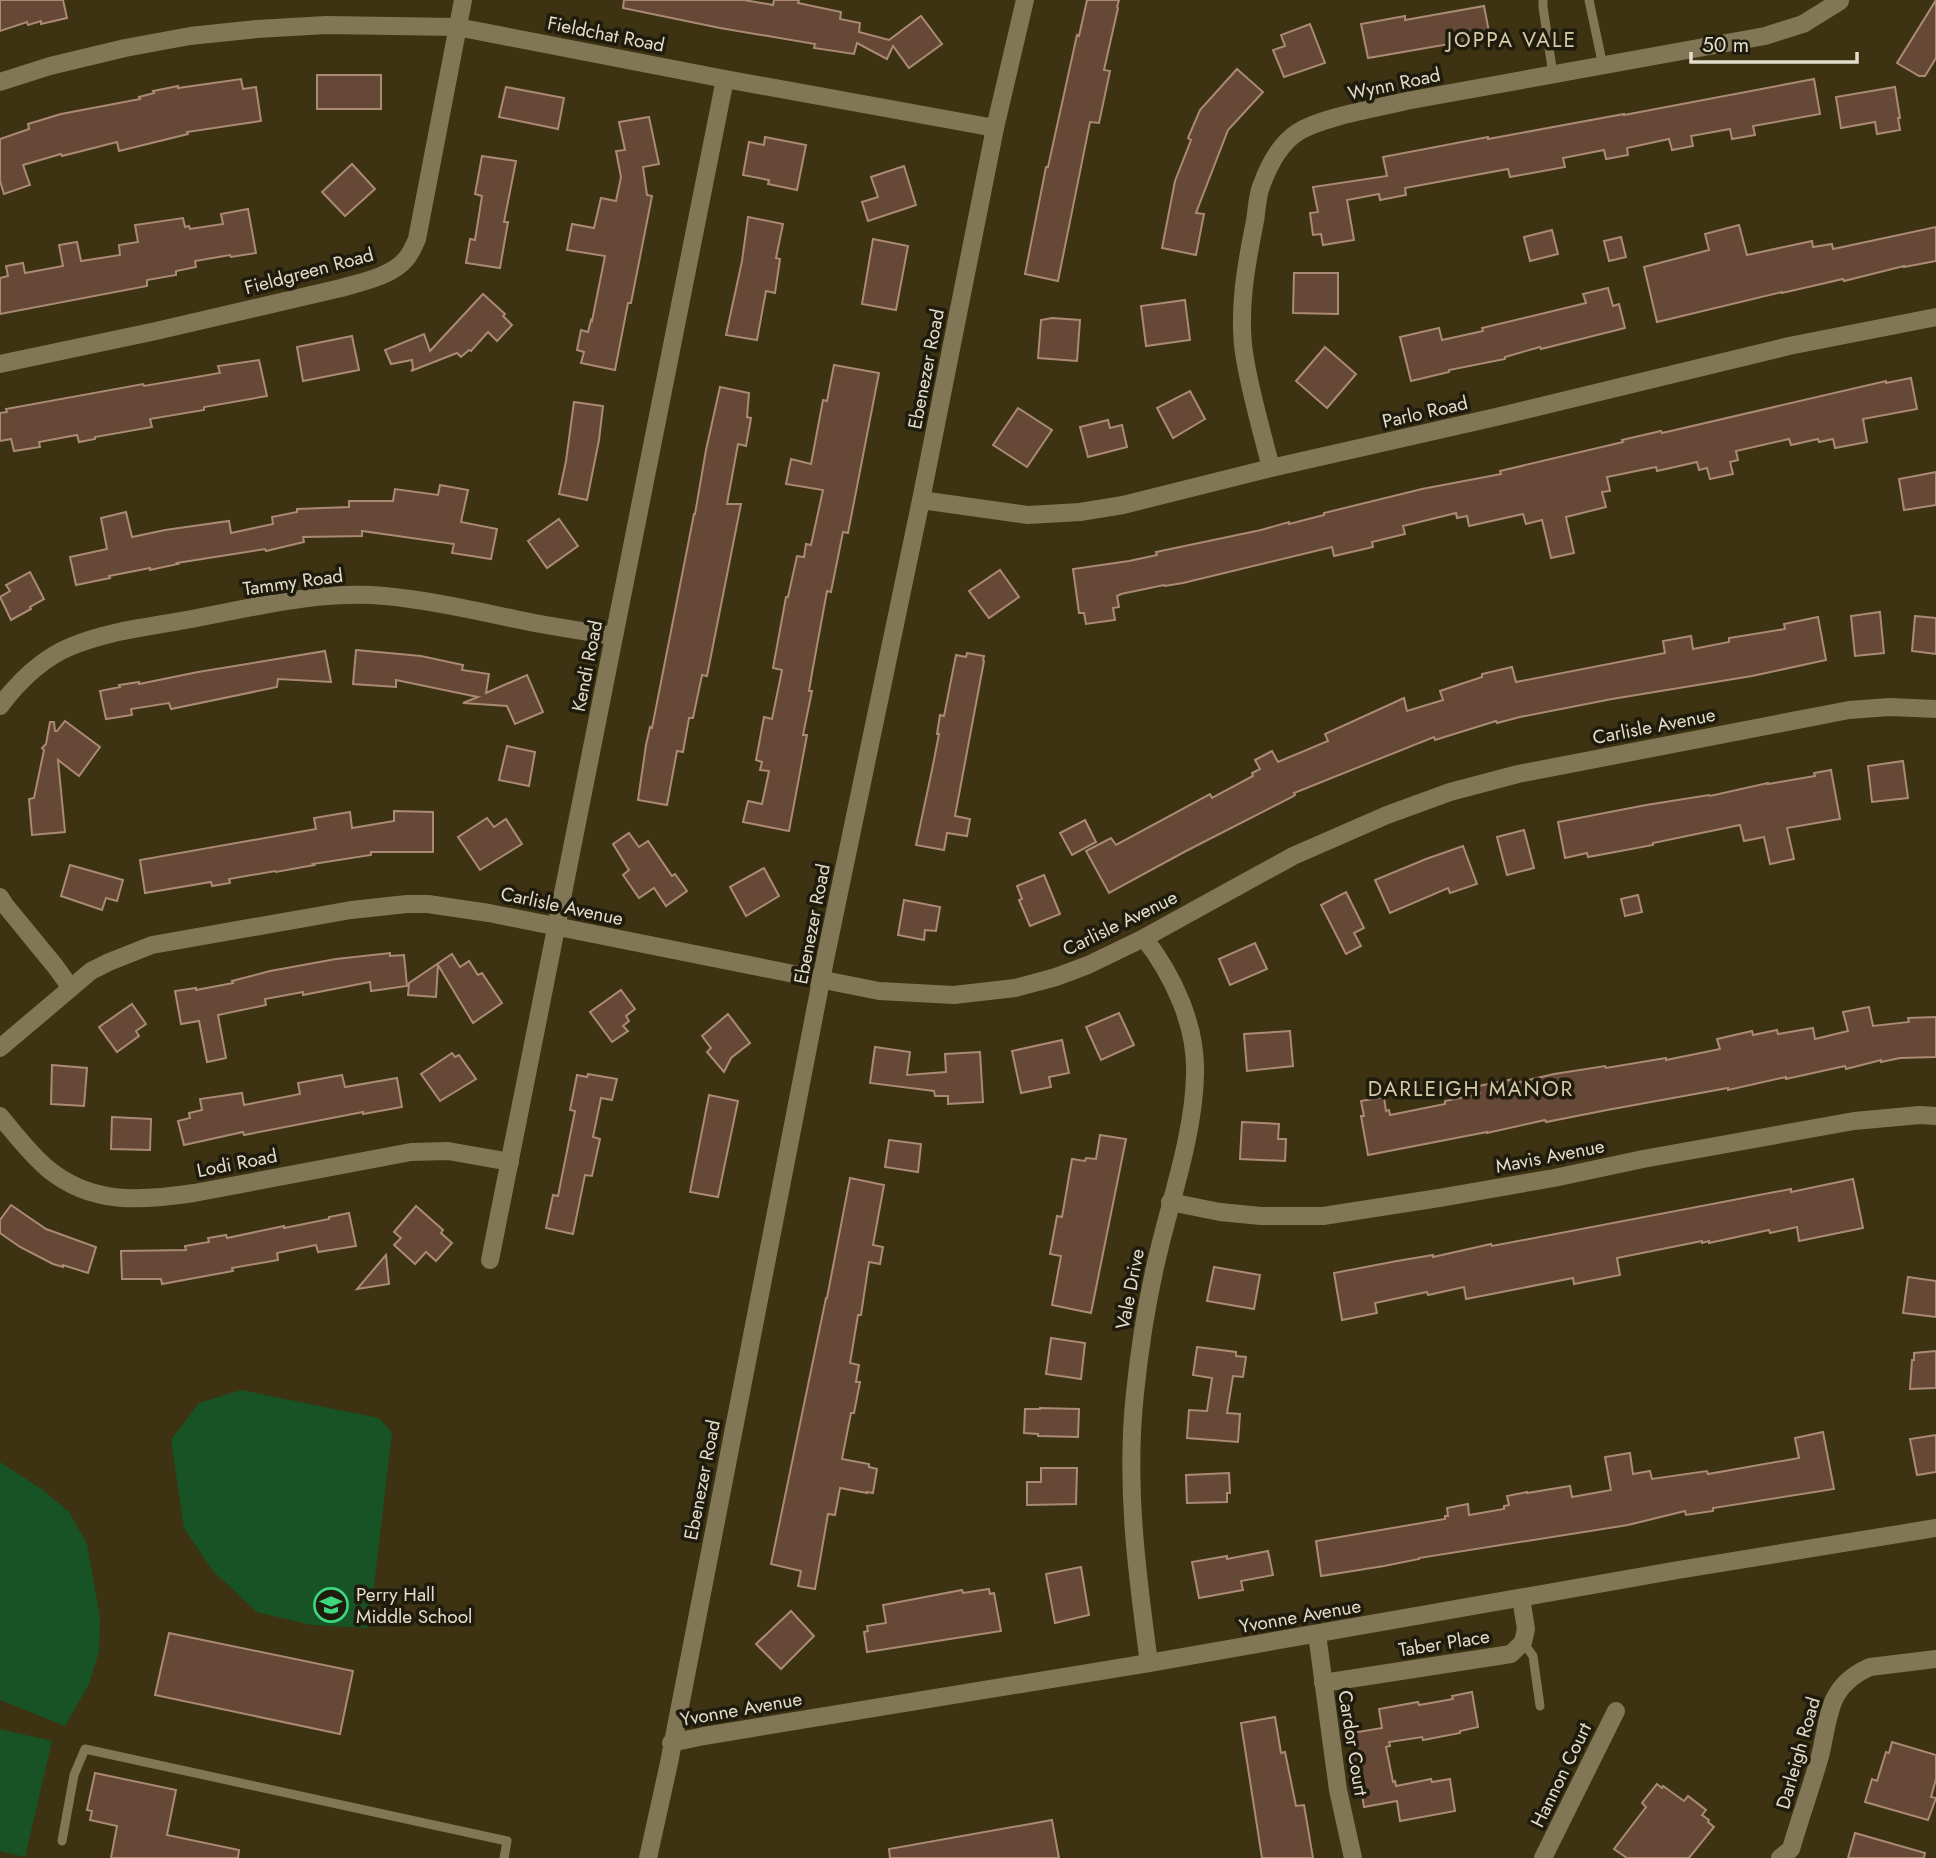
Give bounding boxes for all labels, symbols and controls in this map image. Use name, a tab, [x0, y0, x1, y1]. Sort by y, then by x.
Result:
street label: Fieldchat Road	[545, 9, 667, 59]
scale bar	[1691, 21, 1857, 65]
district label: JOPPA VALE	[1444, 25, 1577, 55]
text: 50 m	[1702, 30, 1749, 60]
street label: Wynn Road	[1345, 61, 1443, 107]
street label: Fieldgreen Road	[241, 241, 377, 301]
street label: Ebenezer Road	[901, 307, 951, 431]
street label: Parlo Road	[1380, 389, 1470, 435]
street label: Tammy Road	[241, 562, 345, 602]
street label: Kendi Road	[565, 618, 609, 714]
street label: Carlisle Avenue	[1590, 701, 1718, 751]
street label: Ebenezer Road	[787, 862, 837, 986]
street label: Carlisle Avenue	[498, 880, 626, 932]
street label: Carlisle Avenue	[1058, 883, 1182, 962]
district label: DARLEIGH MANOR	[1368, 1074, 1574, 1104]
street label: Mavis Avenue	[1493, 1132, 1607, 1180]
street label: Lodi Road	[194, 1142, 280, 1184]
street label: Vale Drive	[1109, 1246, 1151, 1332]
street label: Ebenezer Road	[677, 1418, 727, 1542]
place label: Perry Hall Middle School	[356, 1581, 472, 1630]
school or university icon: Perry Hall Middle School	[312, 1586, 350, 1624]
street label: Yvonne Avenue	[1237, 1592, 1363, 1640]
street label: Taber Place	[1397, 1622, 1492, 1664]
street label: Yvonne Avenue	[678, 1685, 804, 1733]
street label: Cardor Court	[1331, 1688, 1375, 1798]
street label: Darleigh Road	[1769, 1694, 1827, 1812]
street label: Hannon Court	[1524, 1718, 1598, 1832]

